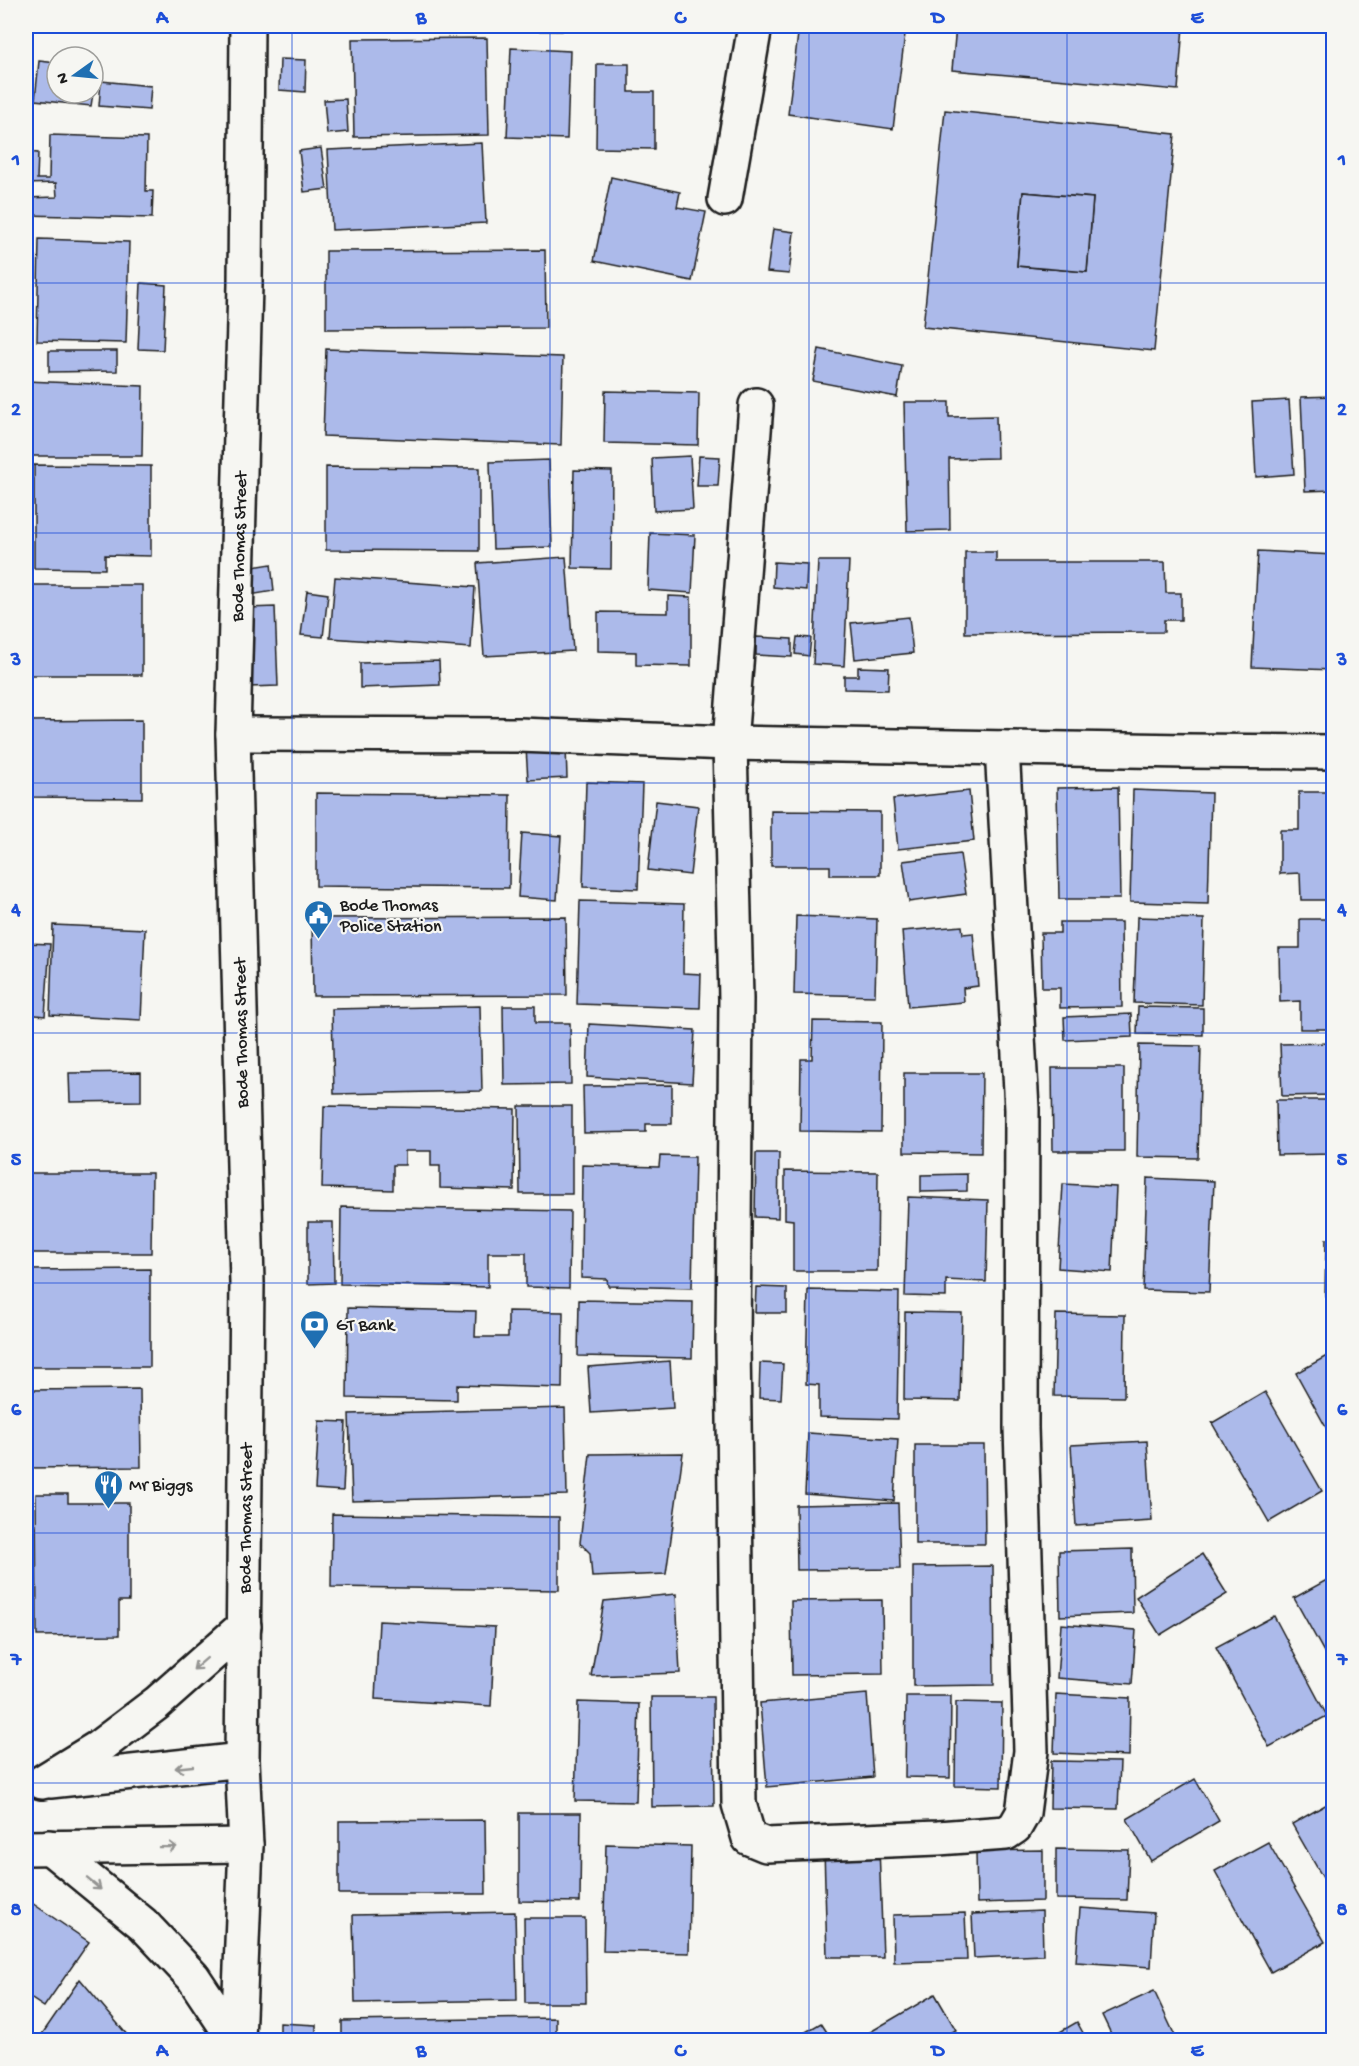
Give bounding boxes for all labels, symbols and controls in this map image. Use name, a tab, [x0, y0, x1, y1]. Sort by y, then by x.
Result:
text: A	[155, 8, 170, 31]
text: B	[415, 8, 427, 31]
text: C	[674, 8, 688, 31]
text: D	[929, 8, 945, 31]
text: E	[1191, 8, 1205, 31]
north arrow	[45, 45, 105, 105]
text: N	[53, 70, 74, 85]
text: 1	[11, 150, 20, 173]
text: 1	[1337, 150, 1346, 173]
text: 2	[11, 400, 21, 423]
text: 2	[1337, 400, 1347, 423]
street label: Bode Thomas Street	[228, 470, 253, 623]
text: 3	[10, 650, 21, 673]
text: 3	[1336, 650, 1347, 673]
place label: Bode Thomas Police Station	[339, 896, 442, 938]
public building icon: Bode Thomas Police Station	[303, 898, 335, 940]
text: 4	[10, 900, 21, 923]
text: 4	[1336, 900, 1347, 923]
street label: Bode Thomas Street	[231, 956, 254, 1109]
text: 5	[11, 1150, 22, 1173]
text: 5	[1337, 1150, 1348, 1173]
bank icon: GT Bank	[299, 1308, 331, 1350]
place label: GT Bank	[336, 1316, 396, 1337]
text: 6	[11, 1400, 22, 1423]
text: 6	[1337, 1400, 1348, 1423]
street label: Bode Thomas Street	[236, 1441, 258, 1595]
restaurant icon: Mr Biggs	[92, 1468, 124, 1510]
place label: Mr Biggs	[129, 1476, 194, 1497]
text: 7	[10, 1650, 23, 1673]
text: 7	[1336, 1650, 1349, 1673]
one-way arrow	[193, 1657, 208, 1671]
one-way arrow	[175, 1762, 195, 1773]
one-way arrow	[157, 1841, 177, 1853]
one-way arrow	[86, 1877, 102, 1890]
text: 8	[11, 1900, 22, 1923]
text: 8	[1337, 1900, 1348, 1923]
text: A	[155, 2041, 170, 2064]
text: B	[415, 2041, 427, 2064]
text: C	[674, 2041, 688, 2064]
text: D	[929, 2041, 945, 2064]
text: E	[1191, 2041, 1205, 2064]

